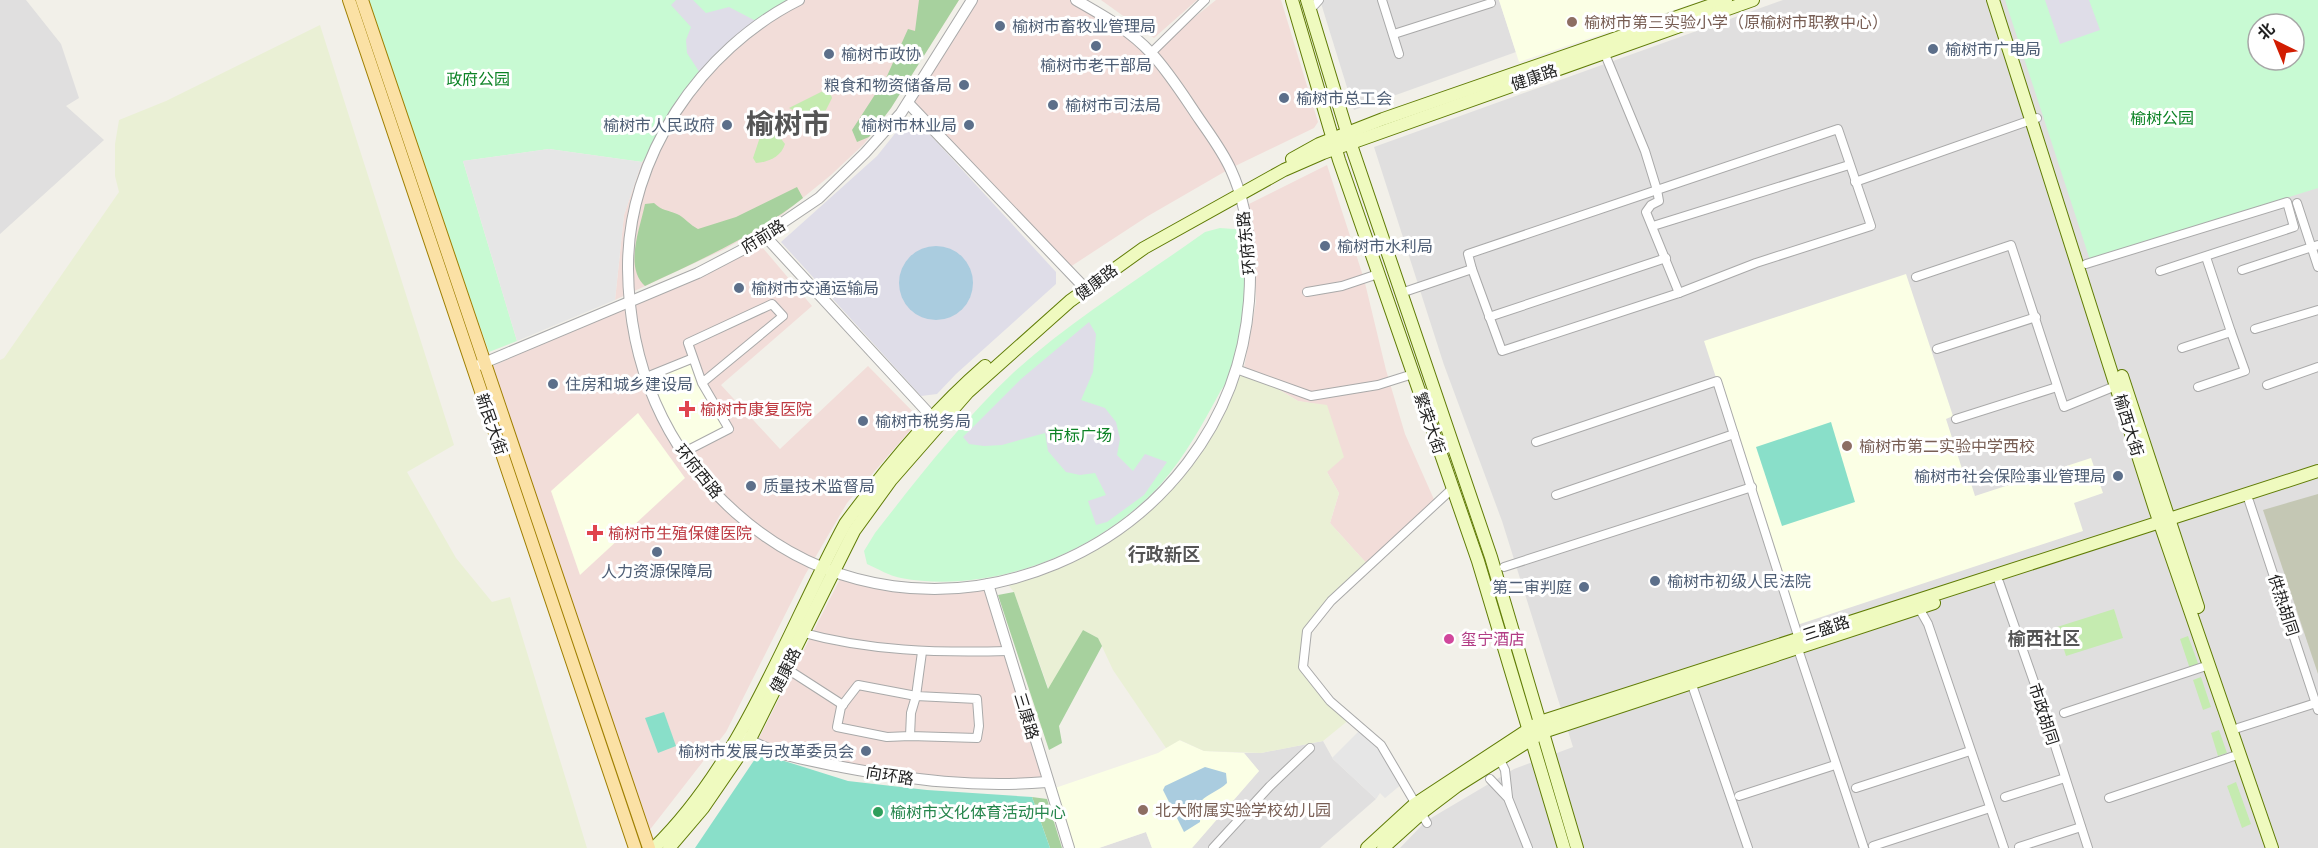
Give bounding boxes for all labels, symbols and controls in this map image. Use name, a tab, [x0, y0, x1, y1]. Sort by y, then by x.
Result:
north arrow	[2246, 12, 2306, 72]
place label: 榆树市第三实验小学（原榆树市职教中心）	[1584, 13, 1888, 32]
marker: 榆树市第三实验小学（原榆树市职教中心）	[1565, 15, 1579, 29]
place label: 榆树市畜牧业管理局	[1012, 17, 1156, 36]
marker: 榆树市畜牧业管理局	[993, 19, 1007, 33]
text: 北	[2254, 19, 2278, 44]
marker: 榆树市老干部局	[1089, 39, 1103, 53]
place label: 榆树市广电局	[1945, 40, 2041, 59]
marker: 榆树市广电局	[1926, 42, 1940, 56]
place label: 榆树市政协	[841, 45, 921, 64]
marker: 榆树市政协	[822, 47, 836, 61]
place label: 榆树市老干部局	[1040, 56, 1152, 75]
street label: 健康路	[1508, 61, 1560, 94]
park label: 政府公园	[446, 70, 510, 89]
place label: 粮食和物资储备局	[824, 76, 952, 95]
marker: 粮食和物资储备局	[957, 78, 971, 92]
place label: 榆树市总工会	[1296, 89, 1392, 108]
marker: 榆树市总工会	[1277, 91, 1291, 105]
place label: 榆树市司法局	[1065, 96, 1161, 115]
marker: 榆树市司法局	[1046, 98, 1060, 112]
district label: 榆树市	[746, 108, 830, 141]
park label: 榆树公园	[2130, 109, 2194, 128]
place label: 榆树市人民政府	[603, 116, 715, 135]
place label: 榆树市林业局	[861, 116, 957, 135]
marker: 榆树市人民政府	[720, 118, 734, 132]
marker: 榆树市林业局	[962, 118, 976, 132]
street label: 环府东路	[1234, 210, 1259, 276]
street label: 府前路	[738, 216, 789, 257]
place label: 榆树市水利局	[1337, 237, 1433, 256]
marker: 榆树市水利局	[1318, 239, 1332, 253]
street label: 健康路	[1071, 260, 1121, 304]
place label: 榆树市交通运输局	[751, 279, 879, 298]
marker: 榆树市交通运输局	[732, 281, 746, 295]
place label: 住房和城乡建设局	[565, 375, 693, 394]
marker: 住房和城乡建设局	[546, 377, 560, 391]
street label: 繁荣大街	[1410, 390, 1449, 457]
street label: 新民大街	[472, 391, 511, 458]
street label: 榆西大街	[2110, 392, 2147, 459]
marker: 榆树市康复医院	[678, 400, 696, 418]
place label: 榆树市康复医院	[700, 400, 812, 419]
place label: 榆树市税务局	[875, 412, 971, 431]
marker: 榆树市税务局	[856, 414, 870, 428]
park label: 市标广场	[1048, 426, 1112, 445]
place label: 榆树市第二实验中学西校	[1859, 437, 2035, 456]
marker: 榆树市第二实验中学西校	[1840, 439, 1854, 453]
street label: 环府西路	[671, 440, 726, 502]
place label: 榆树市社会保险事业管理局	[1914, 467, 2106, 486]
marker: 榆树市社会保险事业管理局	[2111, 469, 2125, 483]
place label: 质量技术监督局	[763, 477, 875, 496]
marker: 质量技术监督局	[744, 479, 758, 493]
marker: 榆树市生殖保健医院	[586, 524, 604, 542]
place label: 榆树市生殖保健医院	[608, 524, 752, 543]
district label: 行政新区	[1128, 544, 1200, 566]
marker: 人力资源保障局	[650, 545, 664, 559]
place label: 人力资源保障局	[601, 562, 713, 581]
place label: 榆树市初级人民法院	[1667, 572, 1811, 591]
street label: 供热胡同	[2265, 572, 2302, 639]
marker: 榆树市初级人民法院	[1648, 574, 1662, 588]
place label: 第二审判庭	[1492, 578, 1572, 597]
marker: 第二审判庭	[1577, 580, 1591, 594]
street label: 三盛路	[1800, 612, 1852, 645]
district label: 榆西社区	[2008, 628, 2080, 650]
place label: 玺宁酒店	[1461, 630, 1525, 649]
marker: 玺宁酒店	[1442, 632, 1456, 646]
street label: 健康路	[766, 644, 805, 696]
street label: 市政胡同	[2025, 681, 2062, 748]
street label: 三康路	[1010, 690, 1043, 742]
place label: 榆树市发展与改革委员会	[678, 742, 854, 761]
marker: 榆树市发展与改革委员会	[859, 744, 873, 758]
street label: 向环路	[865, 762, 915, 789]
place label: 北大附属实验学校幼儿园	[1155, 801, 1331, 820]
place label: 榆树市文化体育活动中心	[890, 803, 1066, 822]
marker: 北大附属实验学校幼儿园	[1136, 803, 1150, 817]
marker: 榆树市文化体育活动中心	[871, 805, 885, 819]

